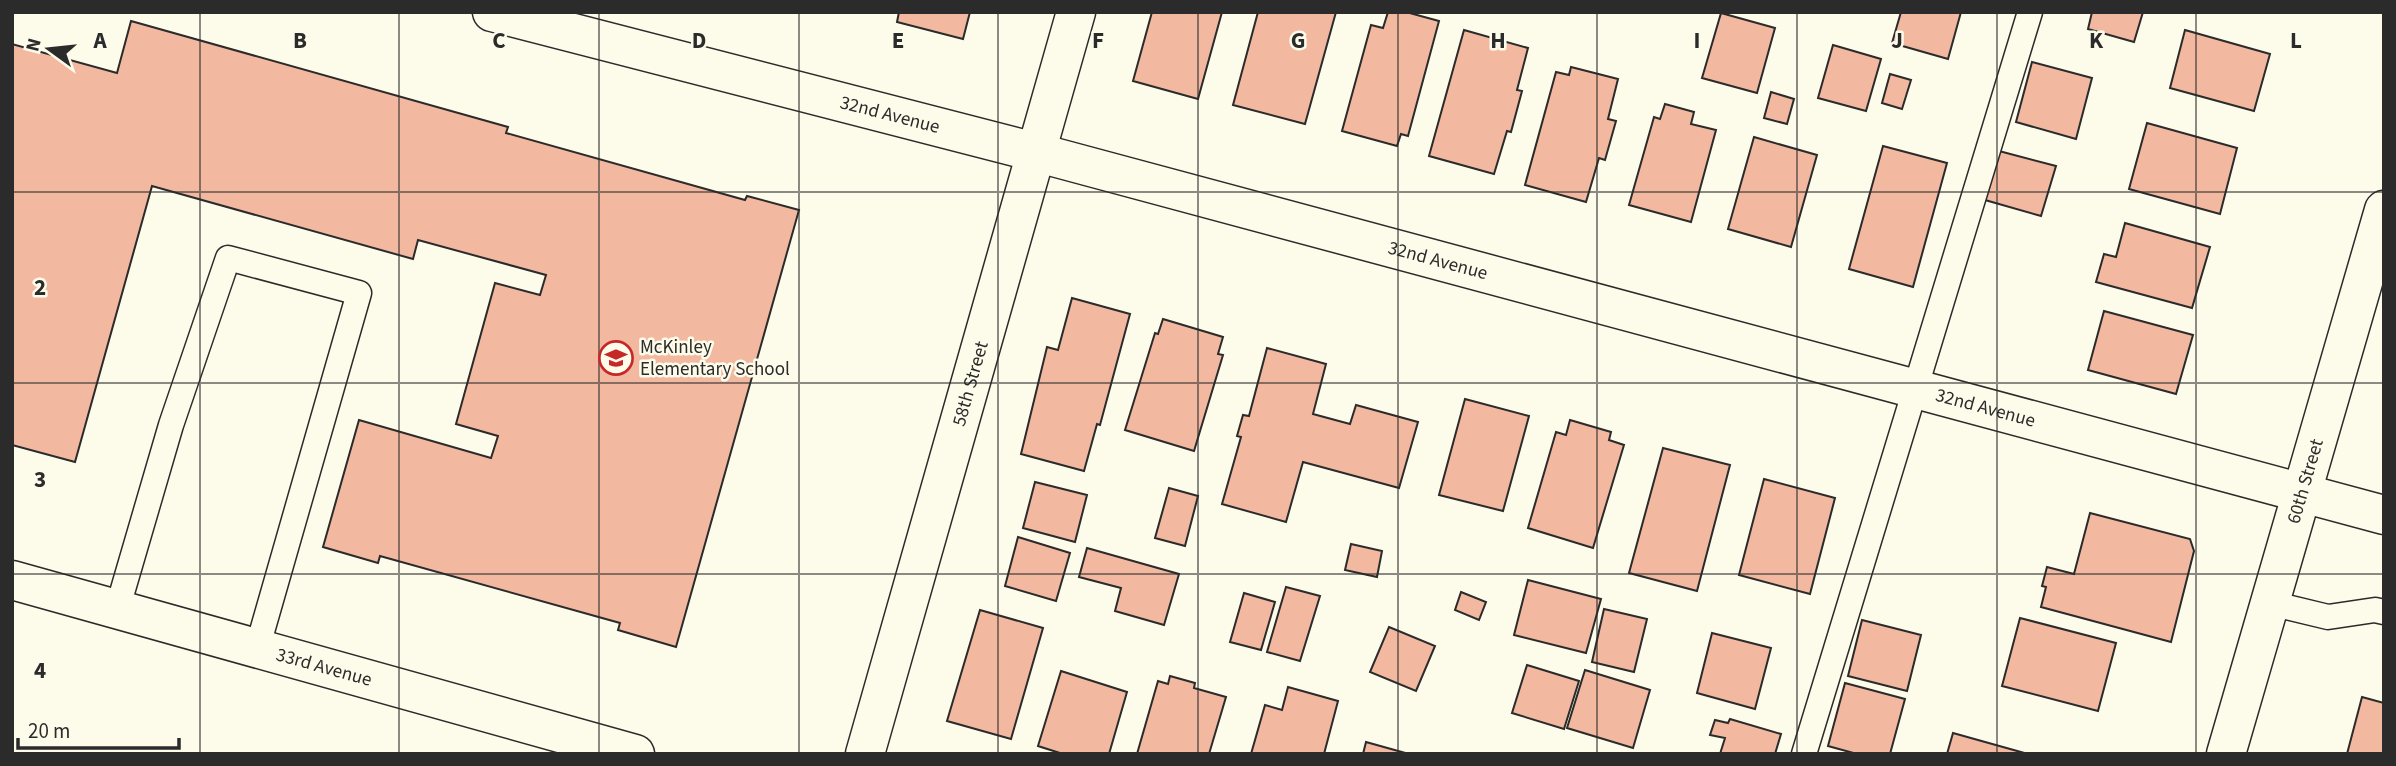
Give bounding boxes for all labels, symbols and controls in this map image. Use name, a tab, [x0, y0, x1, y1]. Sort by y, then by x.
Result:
north arrow	[14, 14, 84, 84]
text: A	[92, 24, 107, 57]
text: B	[293, 24, 307, 57]
text: C	[492, 24, 506, 57]
text: D	[692, 24, 706, 57]
text: E	[892, 24, 904, 57]
text: F	[1092, 24, 1104, 57]
text: G	[1291, 24, 1305, 57]
text: H	[1490, 24, 1506, 57]
text: I	[1694, 24, 1700, 57]
text: J	[1891, 24, 1903, 57]
text: K	[2089, 24, 2104, 57]
text: L	[2290, 24, 2302, 57]
text: N	[19, 35, 49, 55]
street label: 32nd Avenue	[837, 89, 943, 140]
street label: 32nd Avenue	[1385, 234, 1491, 287]
text: 2	[34, 271, 46, 304]
place label: McKinley Elementary School	[640, 334, 790, 383]
street label: 58th Street	[945, 338, 995, 429]
school or university icon: McKinley Elementary School	[597, 339, 635, 377]
street label: 32nd Avenue	[1933, 381, 2038, 434]
street label: 60th Street	[2280, 435, 2330, 527]
text: 3	[34, 463, 46, 496]
street label: 33rd Avenue	[273, 641, 375, 693]
text: 4	[34, 654, 46, 687]
scale bar	[18, 706, 178, 750]
text: 20 m	[28, 716, 70, 746]

